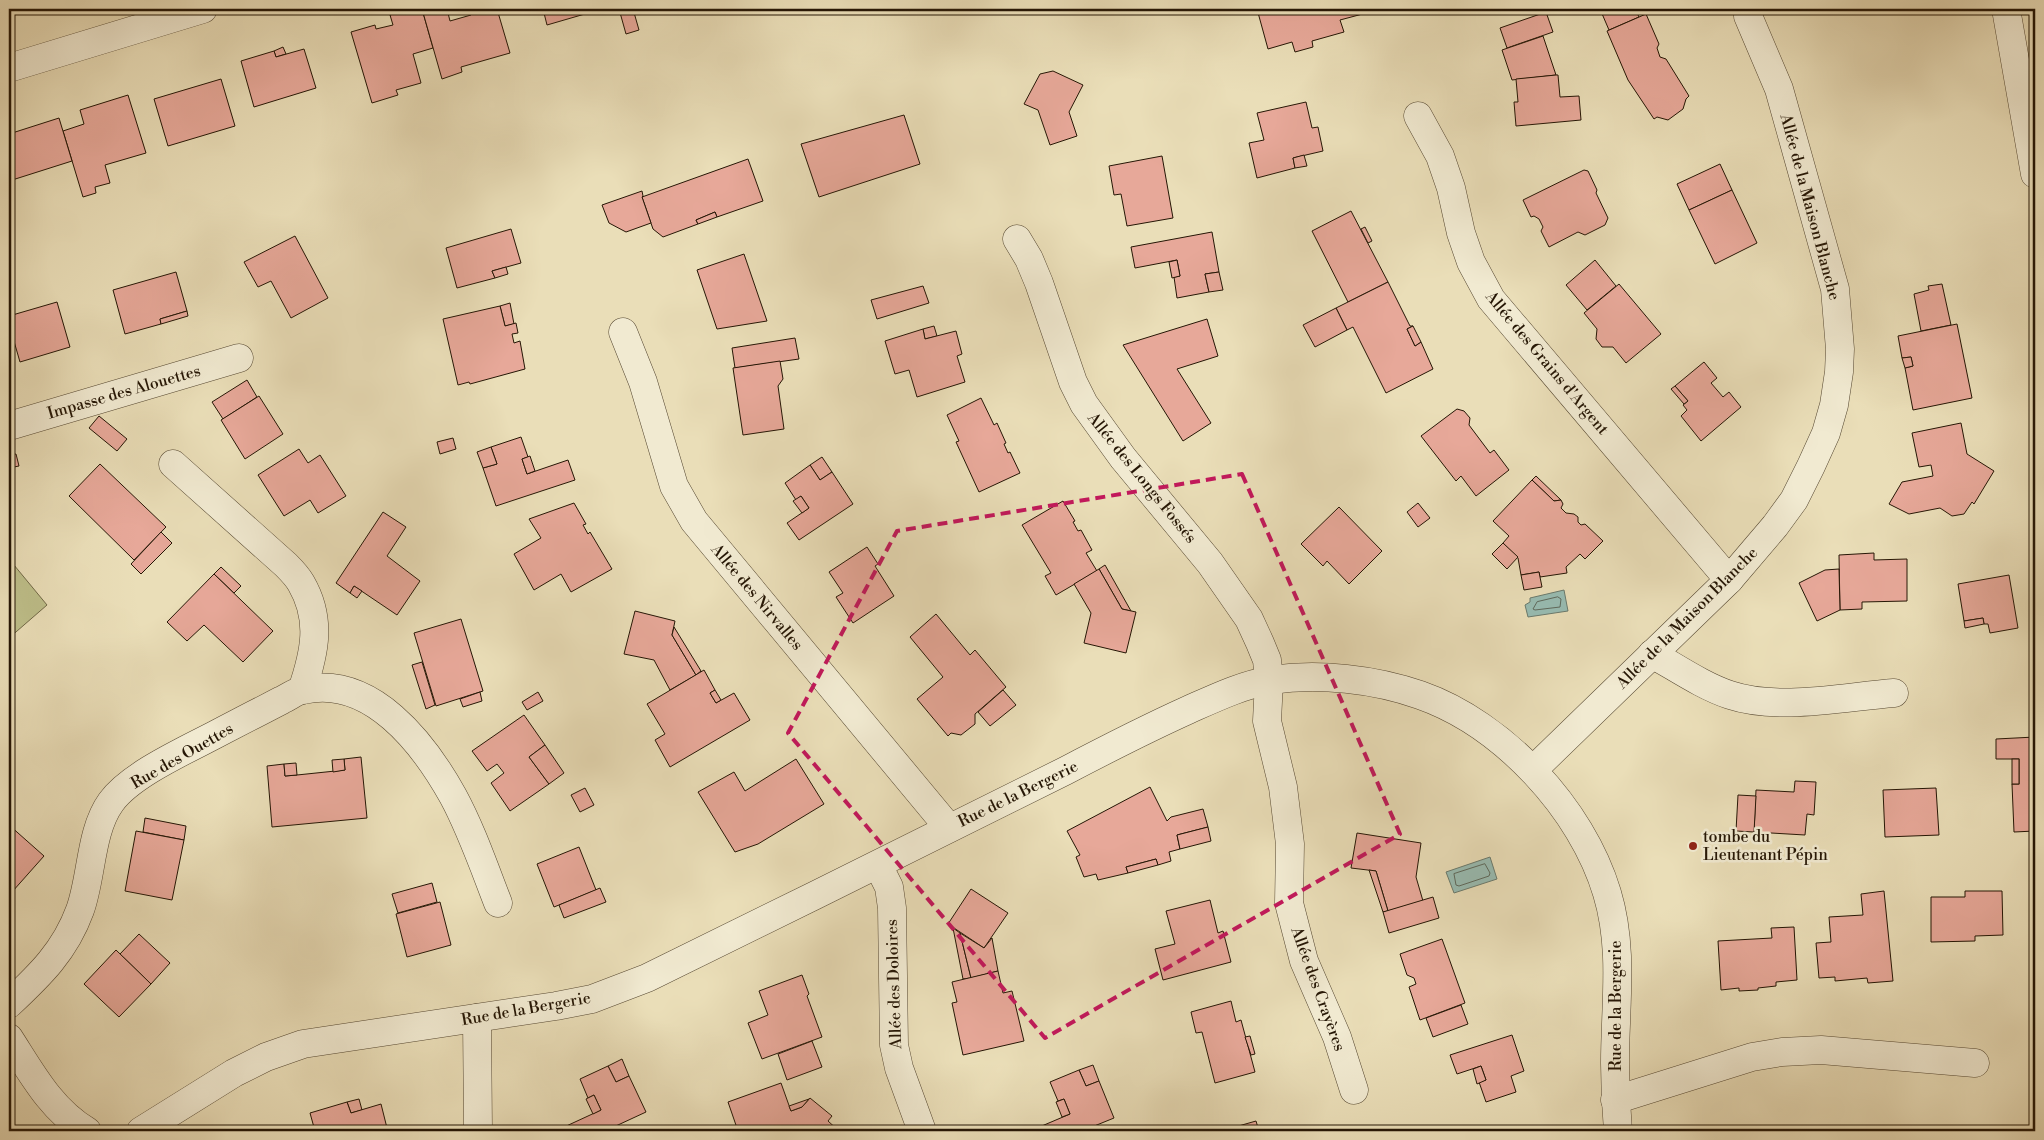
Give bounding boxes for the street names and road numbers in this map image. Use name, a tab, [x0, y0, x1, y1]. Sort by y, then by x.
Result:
street label: Allée de la Maison Blanche	[1775, 111, 1845, 302]
street label: Allée des Grains d'Argent	[1481, 286, 1613, 439]
street label: Impasse des Alouettes	[45, 361, 203, 423]
street label: Allée des Longs Fossés	[1082, 408, 1201, 547]
street label: Allée des Nirvalles	[706, 539, 807, 654]
street label: Allée de la Maison Blanche	[1611, 543, 1762, 694]
street label: Rue des Ouettes	[127, 719, 237, 793]
street label: Rue de la Bergerie	[955, 756, 1081, 832]
street label: Allée des Doloires	[882, 919, 906, 1050]
street label: Allée des Crayères	[1286, 923, 1350, 1054]
street label: Rue de la Bergerie	[1606, 940, 1626, 1072]
street label: Rue de la Bergerie	[460, 988, 592, 1030]

